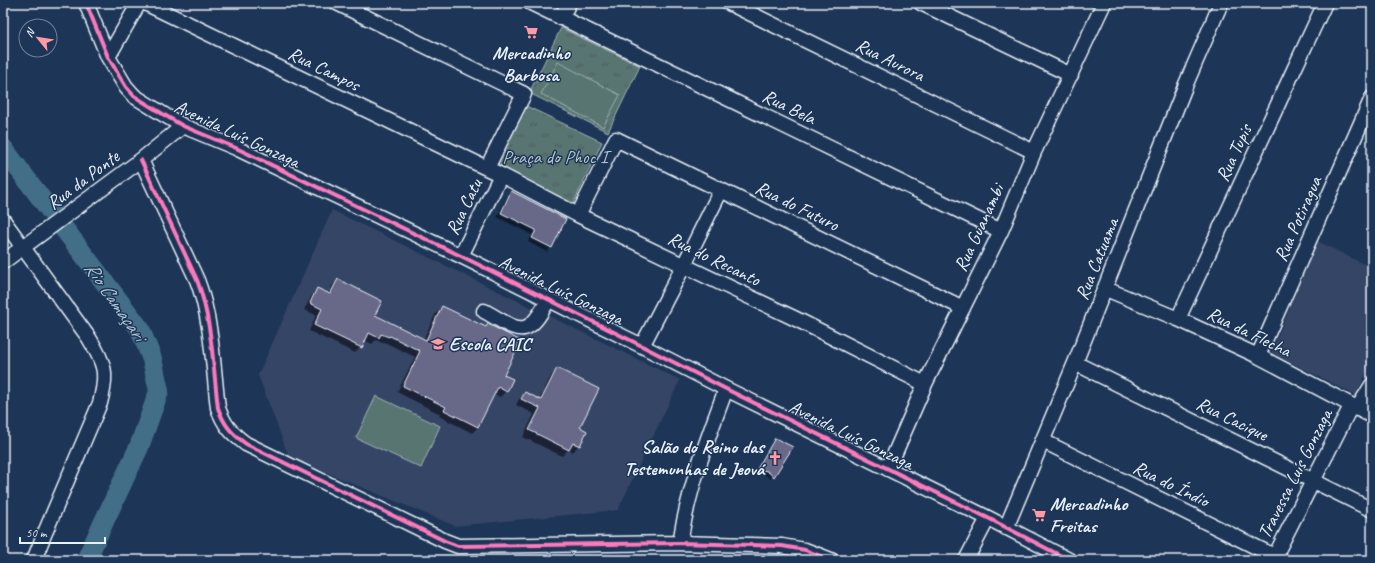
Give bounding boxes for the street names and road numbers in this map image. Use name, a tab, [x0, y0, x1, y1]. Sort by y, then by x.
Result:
street label: Rua Aurora	[852, 33, 930, 87]
street label: Rua Campos	[284, 41, 365, 97]
street label: Rua Bela	[758, 84, 821, 131]
street label: Avenida Luís Gonzaga	[171, 94, 305, 174]
street label: Rua Tupis	[1210, 119, 1258, 185]
street label: Rua da Ponte	[42, 144, 126, 215]
street label: Rua Potiragua	[1269, 171, 1328, 265]
street label: Rua Catu	[440, 174, 488, 239]
street label: Rua do Futuro	[751, 175, 844, 237]
street label: Rua Guanambi	[948, 178, 1011, 275]
street label: Rua Catuama	[1070, 213, 1125, 303]
street label: Rua do Recanto	[664, 226, 765, 292]
street label: Avenida Luís Gonzaga	[495, 250, 629, 331]
street label: Rua da Flecha	[1203, 301, 1296, 363]
street label: Rua Cacique	[1192, 391, 1273, 447]
street label: Avenida Luís Gonzaga	[785, 395, 919, 476]
street label: Travessa Luís Gonzaga	[1252, 403, 1339, 543]
street label: Rua do Índio	[1129, 455, 1215, 514]

